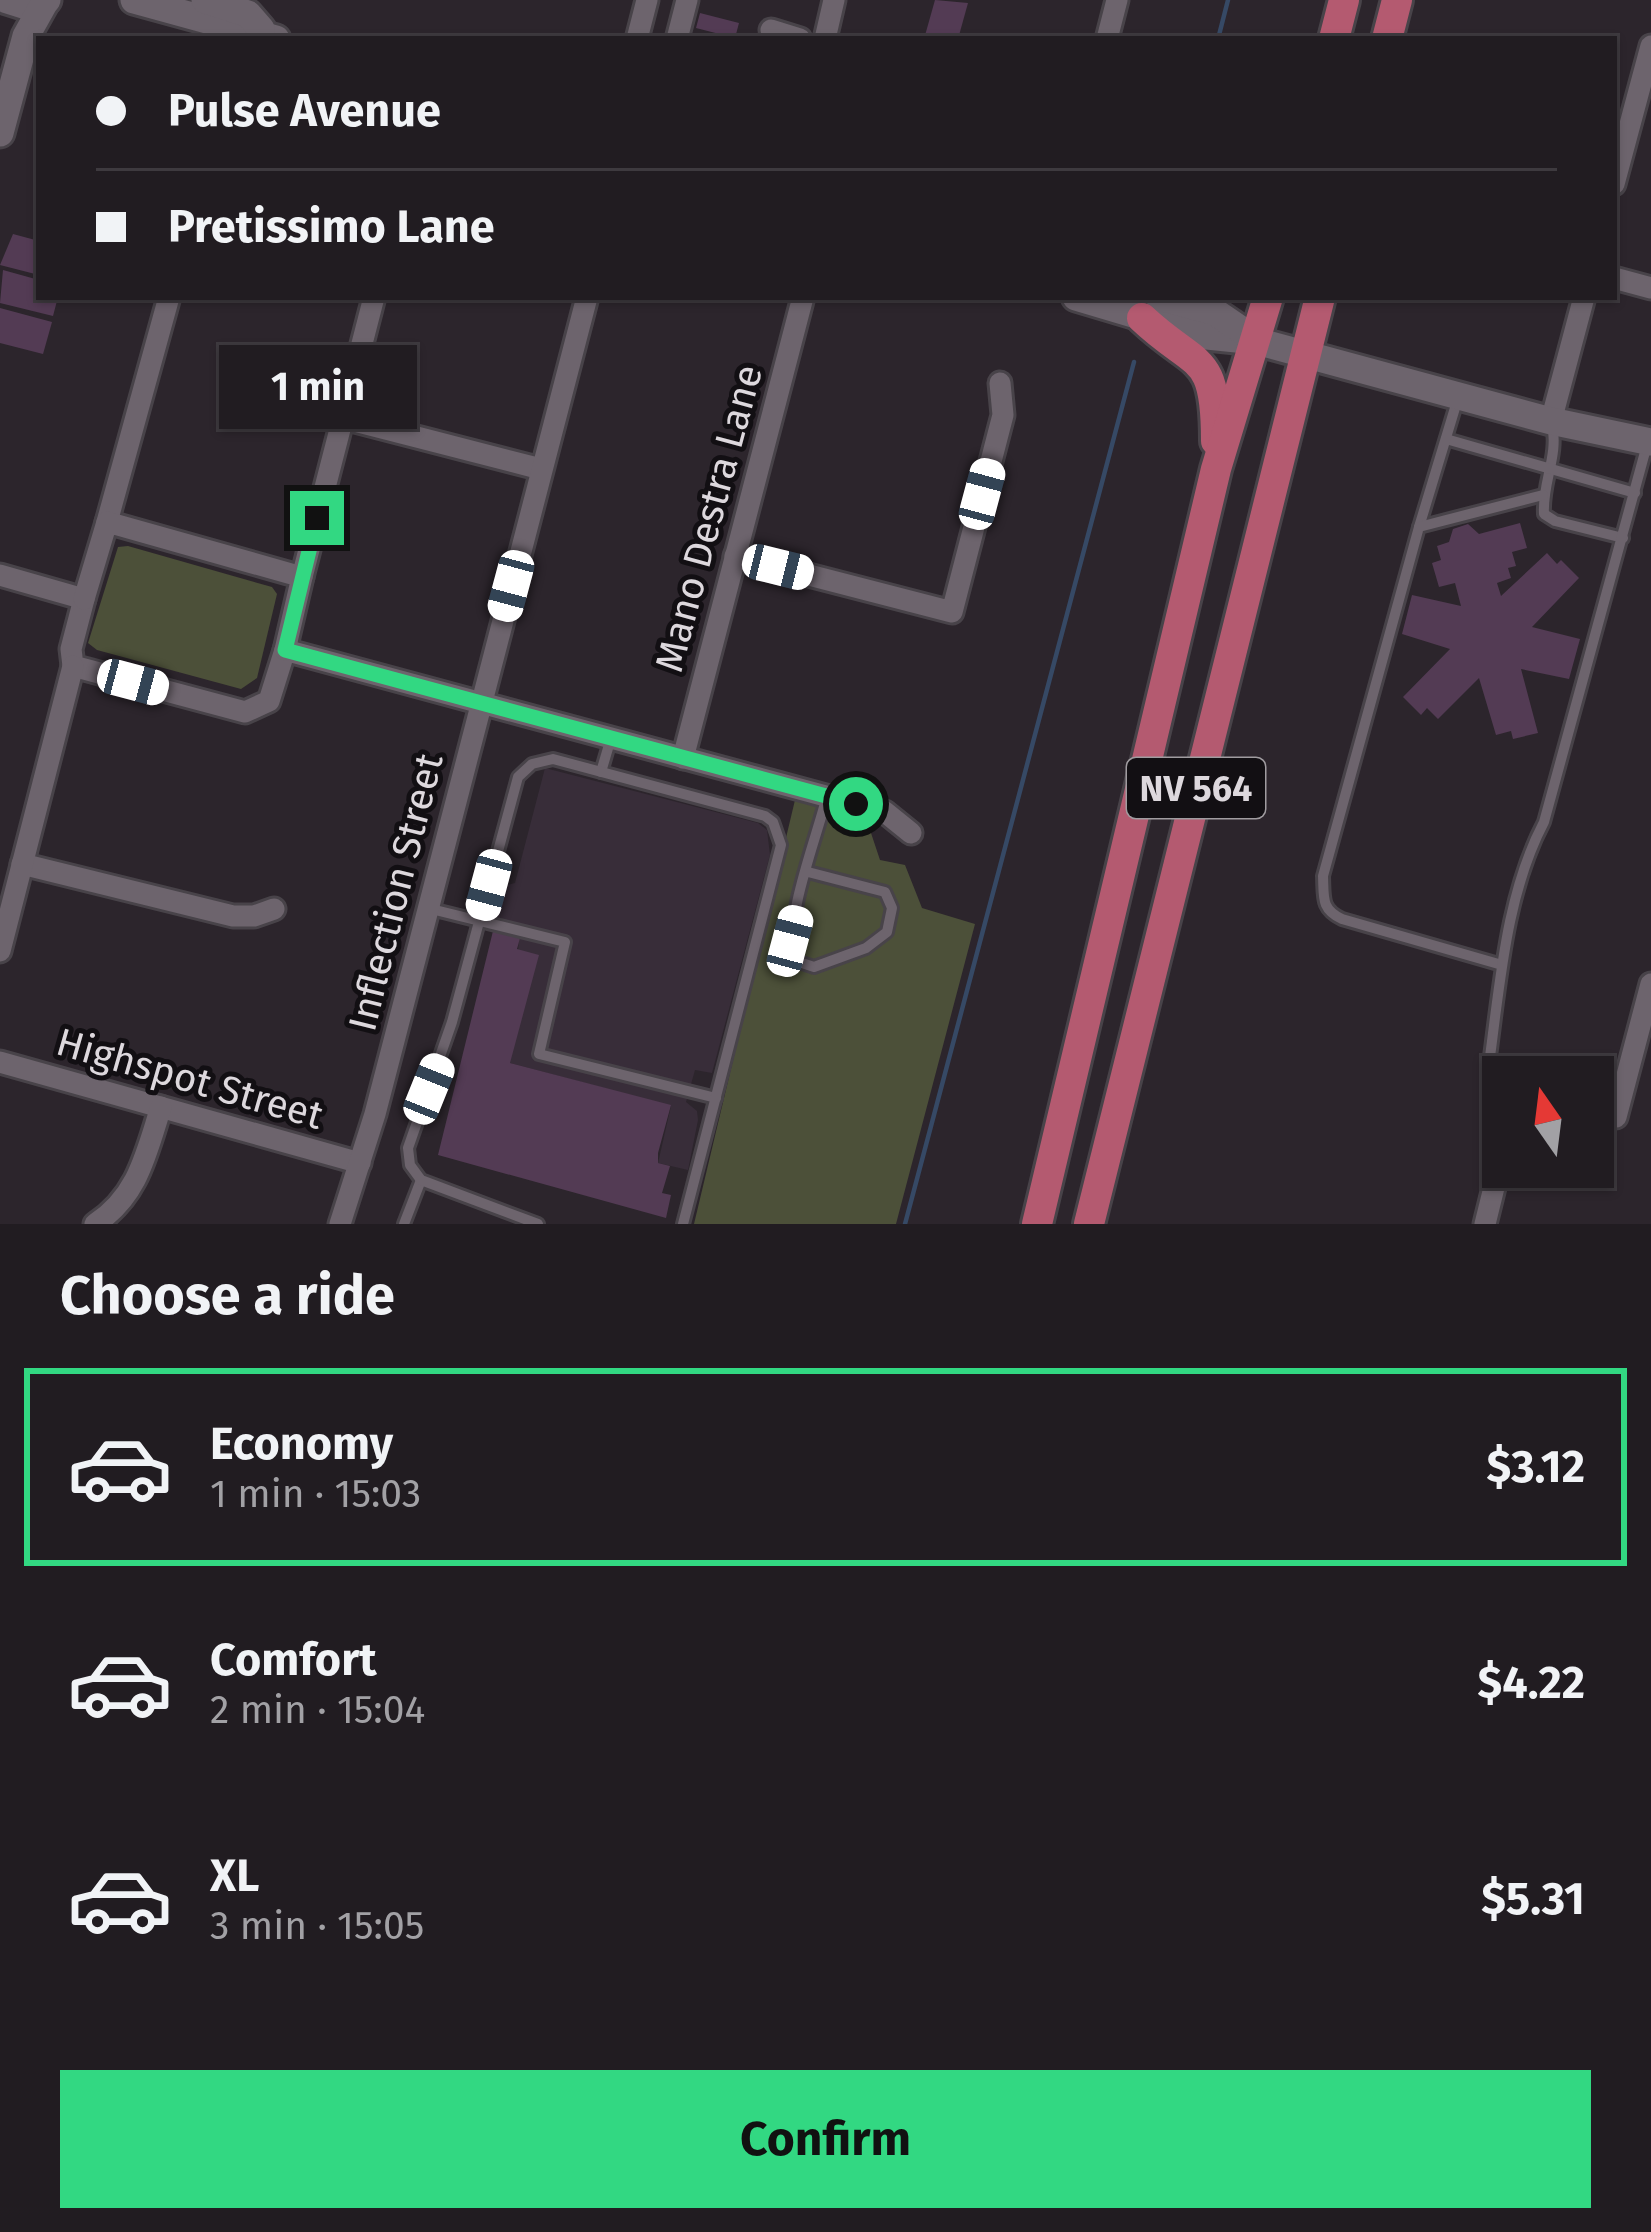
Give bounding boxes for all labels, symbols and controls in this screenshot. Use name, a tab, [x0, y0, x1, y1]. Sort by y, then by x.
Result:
text: Pulse Avenue	[168, 84, 441, 138]
text: Pretissimo Lane	[168, 200, 495, 254]
callout: 1 min	[218, 344, 416, 428]
street label: Mano Destra Lane	[646, 360, 772, 677]
text: 1 min	[271, 364, 365, 410]
car	[955, 455, 1009, 533]
route end	[290, 491, 344, 545]
car	[739, 541, 817, 593]
car	[484, 547, 538, 625]
car	[94, 655, 172, 709]
street label: Inflection Street	[339, 748, 453, 1036]
road number: NV 564	[1127, 758, 1265, 818]
route start	[829, 777, 883, 831]
car	[462, 846, 516, 924]
car	[763, 902, 817, 980]
street label: Highspot Street	[51, 1019, 329, 1139]
car	[399, 1049, 459, 1129]
north arrow	[1482, 1056, 1614, 1188]
map controls	[1482, 1056, 1614, 1188]
text: Choose a ride	[60, 1264, 395, 1328]
icon: car	[66, 1413, 174, 1521]
text: Economy	[210, 1417, 393, 1471]
text: $3.12	[1486, 1440, 1585, 1494]
text: 1 min · 15:03	[210, 1471, 421, 1517]
icon: car	[66, 1629, 174, 1737]
text: Comfort	[210, 1633, 377, 1687]
text: $4.22	[1478, 1656, 1585, 1710]
text: 2 min · 15:04	[210, 1687, 425, 1733]
icon: car	[66, 1845, 174, 1953]
text: XL	[210, 1849, 259, 1903]
text: $5.31	[1481, 1872, 1585, 1926]
text: 3 min · 15:05	[210, 1903, 424, 1949]
button: Confirm	[60, 2070, 1591, 2208]

